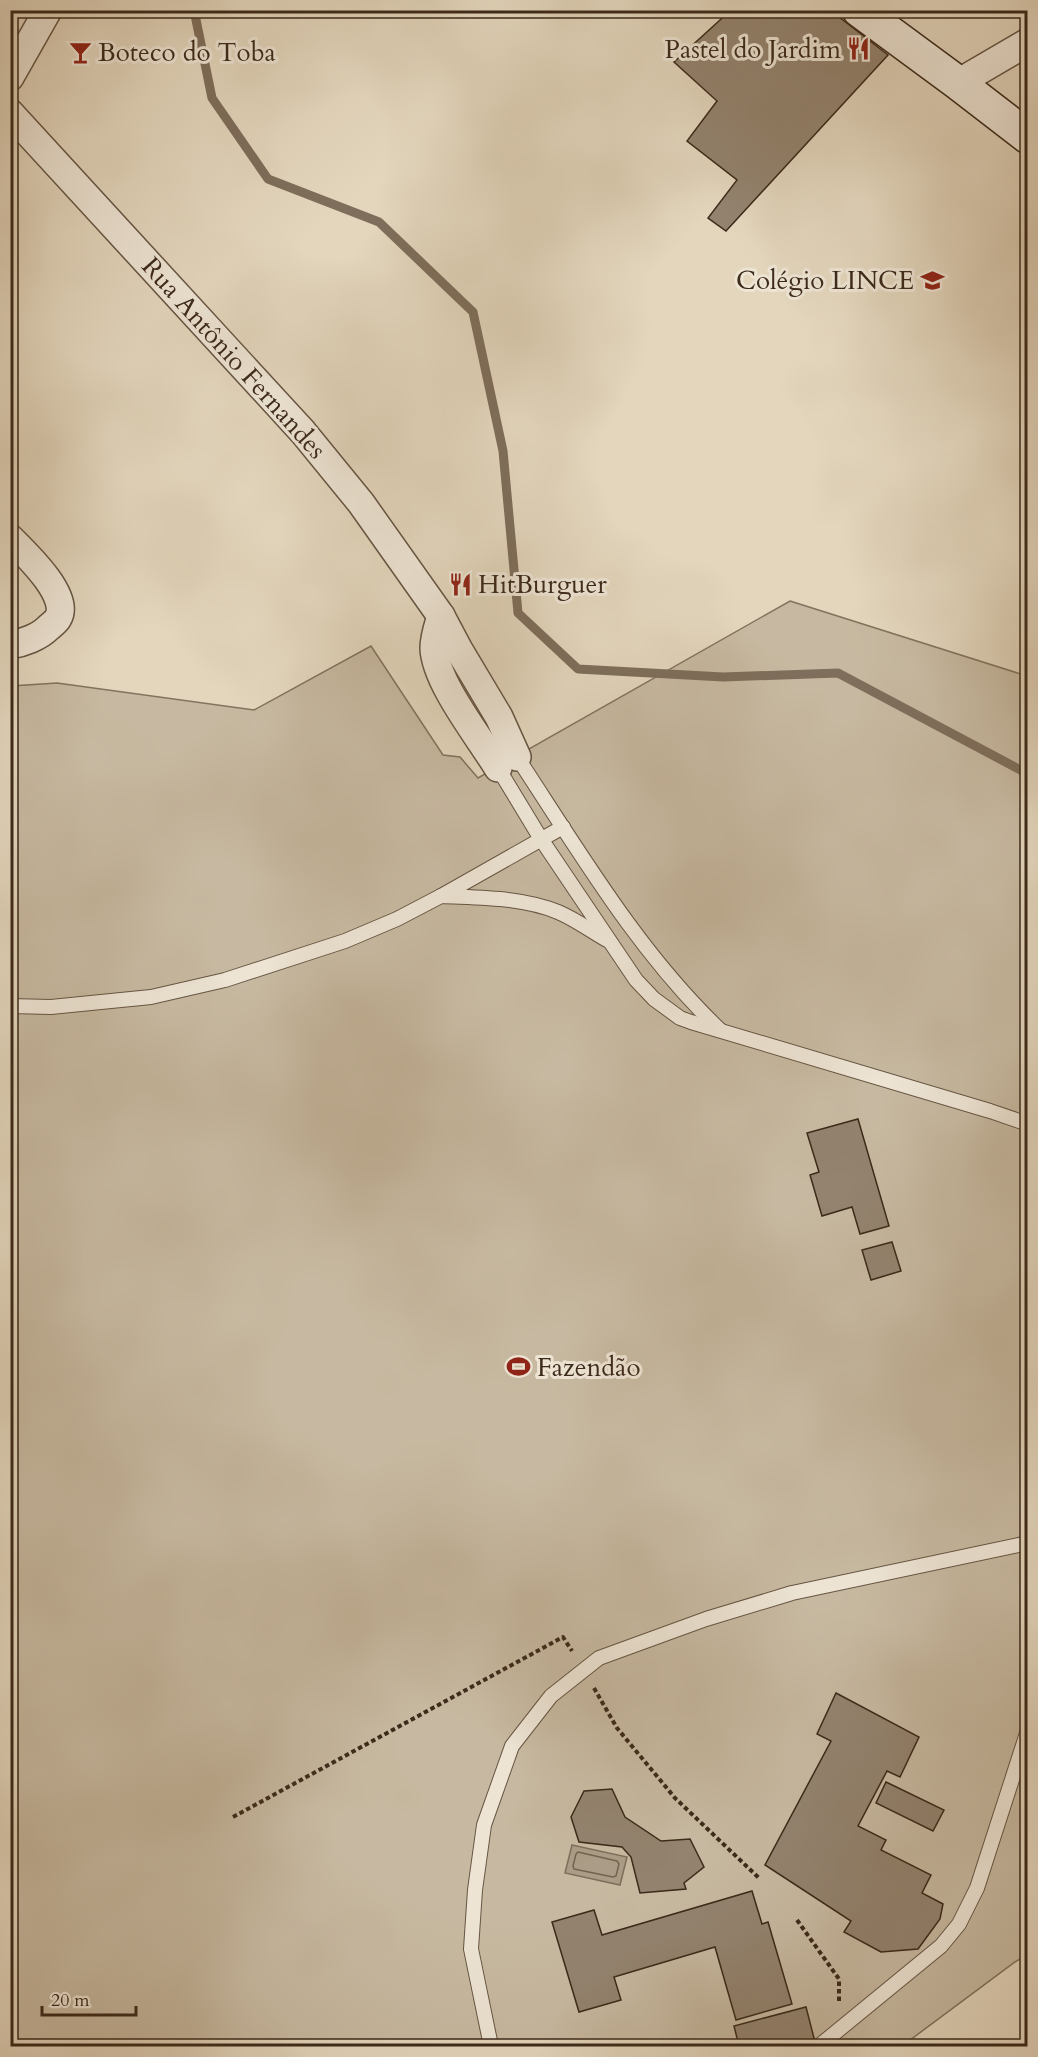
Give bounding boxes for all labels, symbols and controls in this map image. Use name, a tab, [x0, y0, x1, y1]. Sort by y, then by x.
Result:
place label: Pastel do Jardim	[665, 32, 841, 67]
place label: Boteco do Toba	[98, 35, 276, 70]
restaurant icon: Pastel do Jardim	[846, 36, 872, 62]
bar icon: Boteco do Toba	[67, 39, 93, 65]
street label: Rua Antônio Fernandes	[134, 250, 334, 466]
place label: Colégio LINCE	[736, 263, 914, 298]
school or university icon: Colégio LINCE	[919, 267, 945, 293]
place label: HitBurguer	[478, 567, 607, 602]
restaurant icon: HitBurguer	[447, 571, 473, 597]
place label: Fazendão	[537, 1350, 640, 1385]
sports icon: Fazendão	[506, 1354, 532, 1380]
scale bar	[42, 1979, 136, 2017]
text: 20 m	[51, 1988, 90, 2013]

